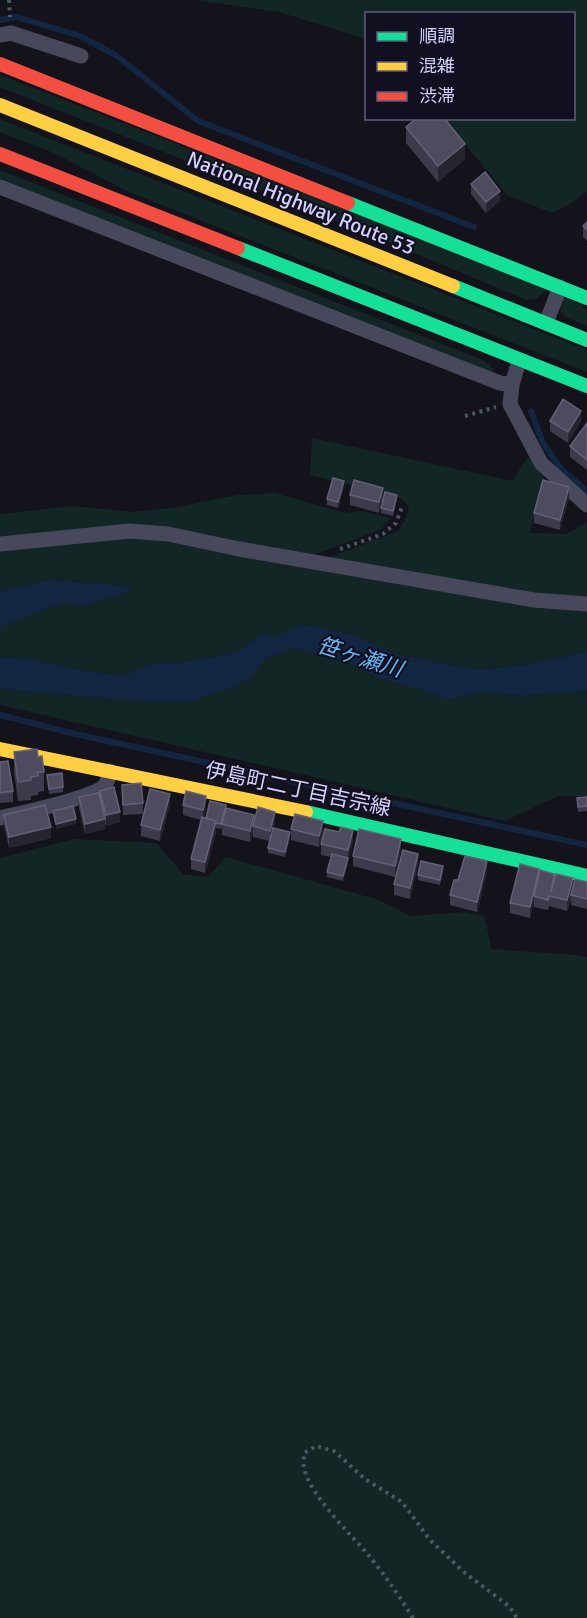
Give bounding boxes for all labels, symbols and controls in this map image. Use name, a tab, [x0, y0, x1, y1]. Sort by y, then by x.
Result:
legend	[365, 12, 575, 120]
text: 順調	[419, 25, 455, 47]
text: 混雑	[419, 55, 455, 77]
text: 渋滞	[419, 85, 455, 107]
street label: National Highway Route 53	[183, 145, 419, 261]
water label: 笹ヶ瀬川	[314, 631, 408, 683]
street label: 伊島町二丁目吉宗線	[203, 757, 393, 821]

